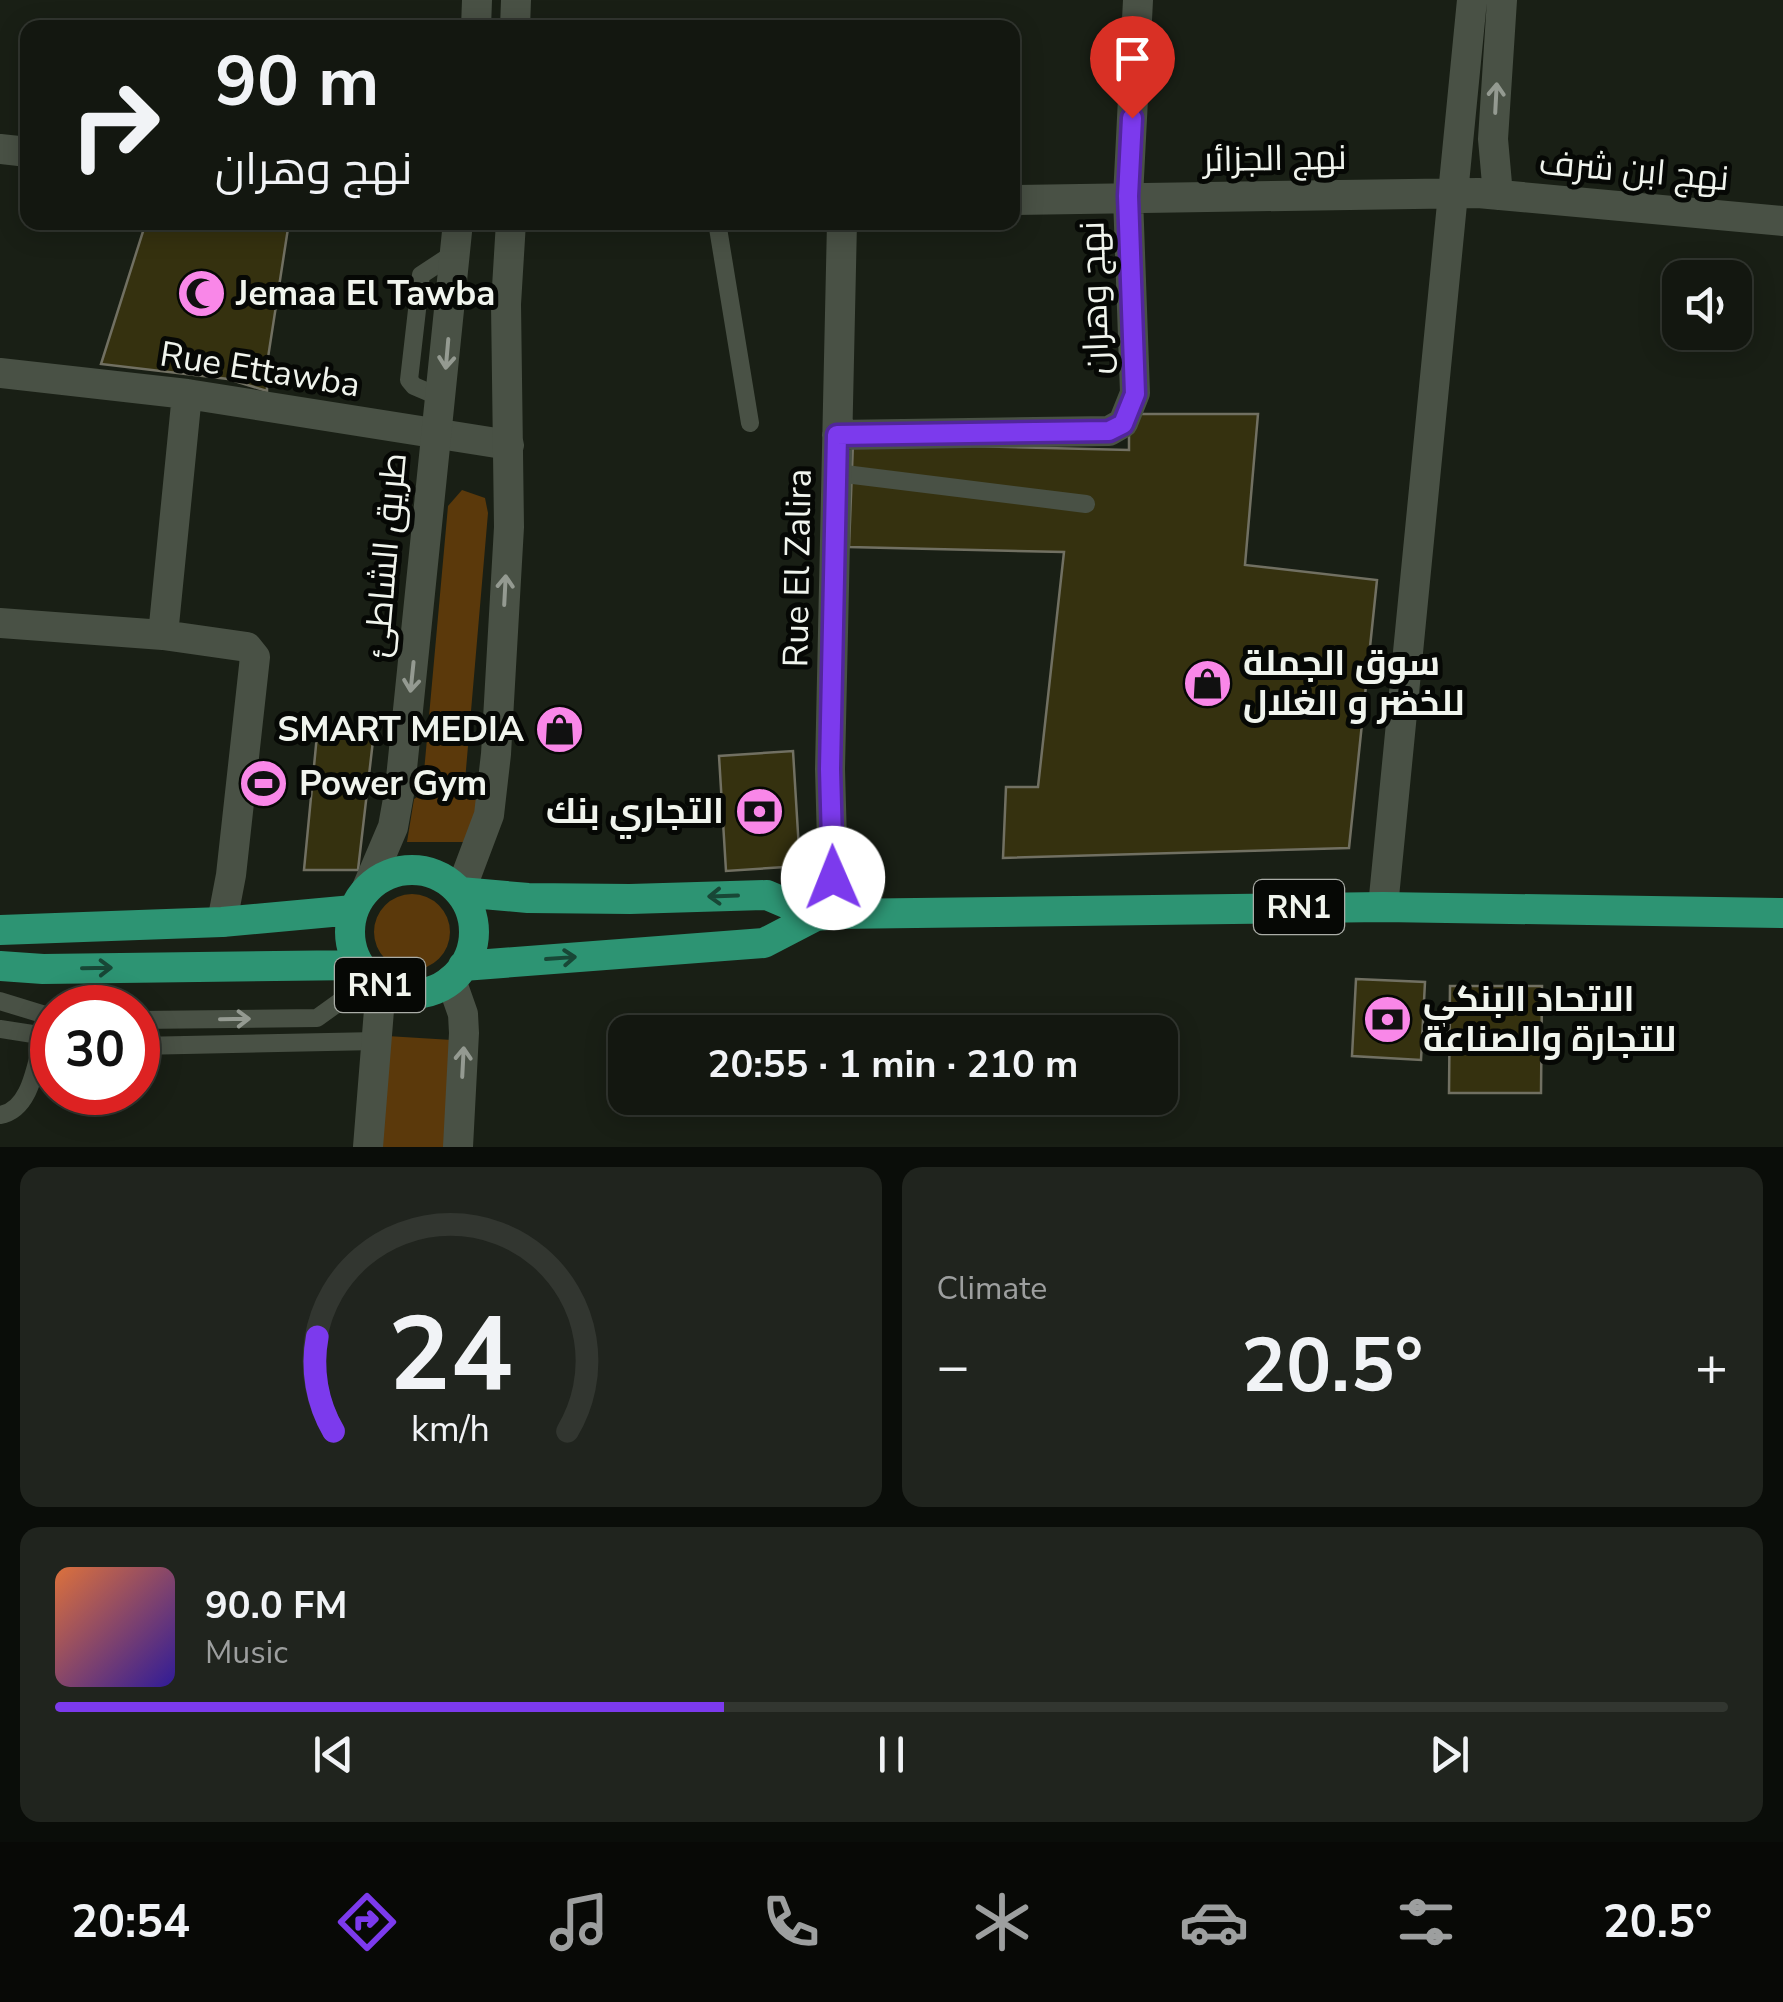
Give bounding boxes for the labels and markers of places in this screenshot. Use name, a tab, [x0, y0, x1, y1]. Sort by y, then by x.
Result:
pin	[1090, 16, 1175, 119]
mosque icon: Jemaa El Tawba	[175, 267, 227, 319]
place label: Jemaa El Tawba	[235, 270, 495, 317]
place label: سوق الجملة للخضر و الغلال	[1243, 640, 1465, 727]
shop icon: سوق الجملة للخضر و الغلال	[1182, 657, 1234, 709]
shop icon: SMART MEDIA	[533, 703, 585, 755]
place label: SMART MEDIA	[277, 706, 525, 753]
sports icon: Power Gym	[238, 757, 290, 809]
place label: Power Gym	[299, 760, 487, 807]
bank icon: التجاري بنك	[733, 785, 785, 837]
place label: التجاري بنك	[546, 788, 724, 839]
place label: الاتحاد البنكي للتجارة والصناعة	[1423, 976, 1676, 1063]
bank icon: الاتحاد البنكي للتجارة والصناعة	[1362, 993, 1414, 1045]

